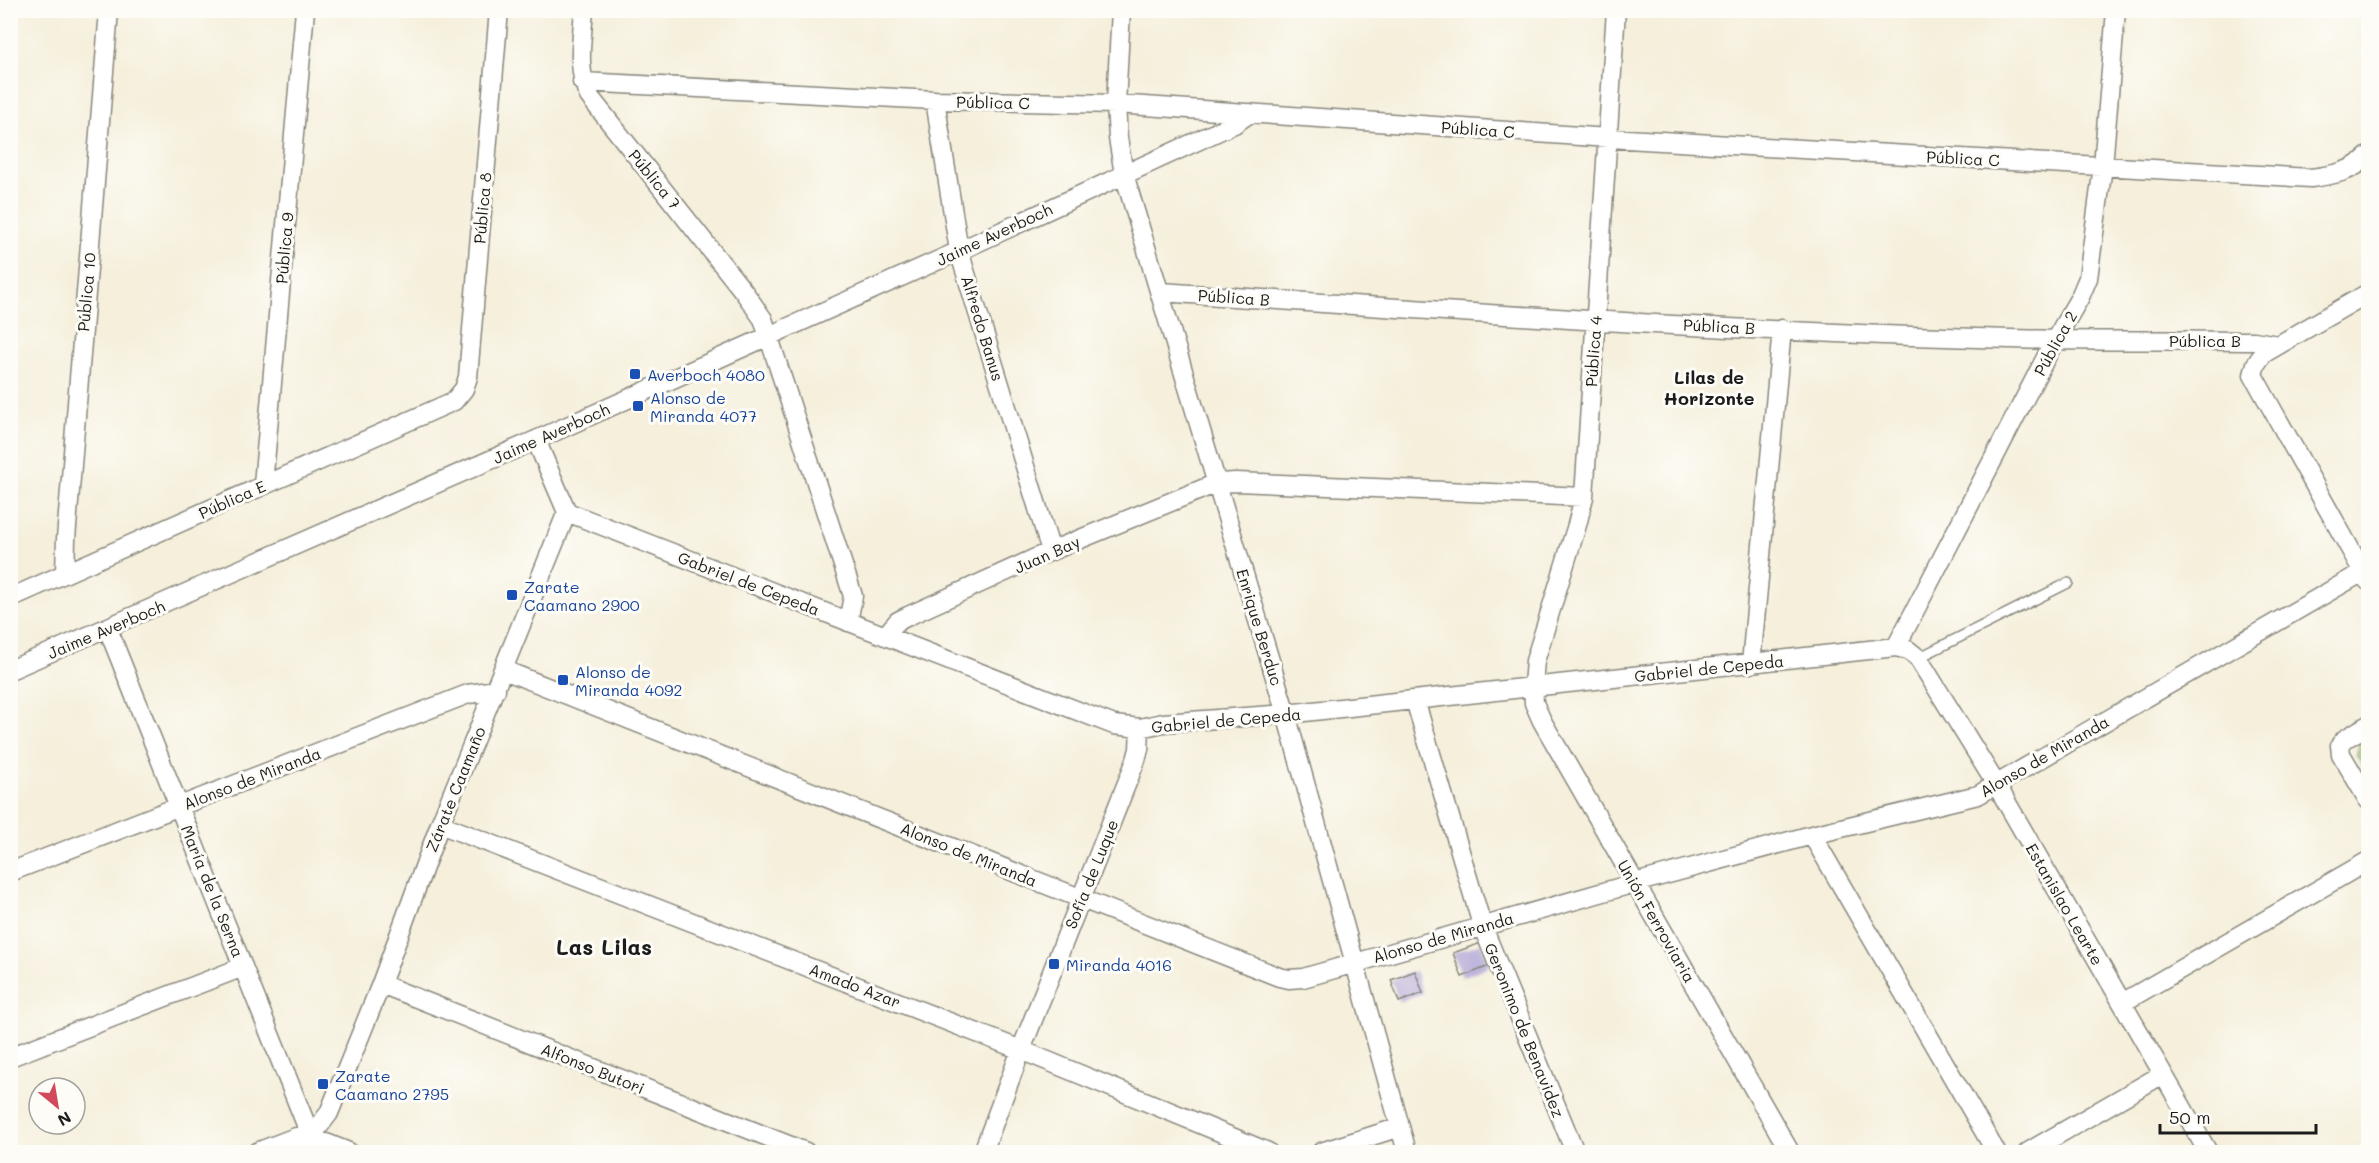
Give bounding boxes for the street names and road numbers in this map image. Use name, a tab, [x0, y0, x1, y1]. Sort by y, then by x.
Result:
street label: Pública C	[956, 91, 1030, 113]
street label: Pública C	[1441, 116, 1515, 142]
street label: Pública 7	[624, 145, 686, 213]
street label: Pública C	[1926, 146, 2000, 170]
street label: Pública 8	[468, 171, 496, 245]
street label: Jaime Averboch	[933, 198, 1055, 270]
street label: Pública 9	[270, 211, 298, 285]
street label: Pública 10	[72, 252, 100, 332]
street label: Alfredo Banus	[957, 273, 1009, 383]
street label: Pública B	[1197, 284, 1271, 310]
street label: Pública 2	[2029, 307, 2081, 379]
street label: Pública 4	[1580, 314, 1606, 387]
street label: Pública B	[1682, 314, 1756, 338]
street label: Pública B	[2169, 330, 2241, 351]
street label: Jaime Averboch	[489, 398, 613, 468]
street label: Pública E	[195, 475, 269, 523]
street label: Juan Bay	[1011, 530, 1083, 578]
street label: Gabriel de Cepeda	[675, 546, 823, 620]
street label: Enrique Berduc	[1232, 566, 1288, 688]
street label: Jaime Averboch	[44, 595, 168, 663]
street label: Gabriel de Cepeda	[1633, 650, 1785, 686]
street label: Gabriel de Cepeda	[1150, 703, 1302, 737]
street label: Alonso de Miranda	[1976, 710, 2112, 801]
street label: Zárate Caamaño	[420, 723, 490, 855]
street label: Alonso de Miranda	[180, 742, 324, 814]
street label: Sofía de Luque	[1060, 816, 1122, 932]
street label: Alonso de Miranda	[898, 817, 1040, 891]
street label: María de la Serna	[177, 822, 249, 960]
street label: Estanislao Learte	[2022, 839, 2108, 969]
street label: Unión Ferroviaria	[1613, 856, 1701, 986]
street label: Alonso de Miranda	[1370, 907, 1516, 967]
street label: Geronimo de Benavidez	[1480, 940, 1570, 1121]
street label: Amado Azar	[806, 958, 904, 1012]
street label: Alfonso Butori	[538, 1038, 648, 1098]

